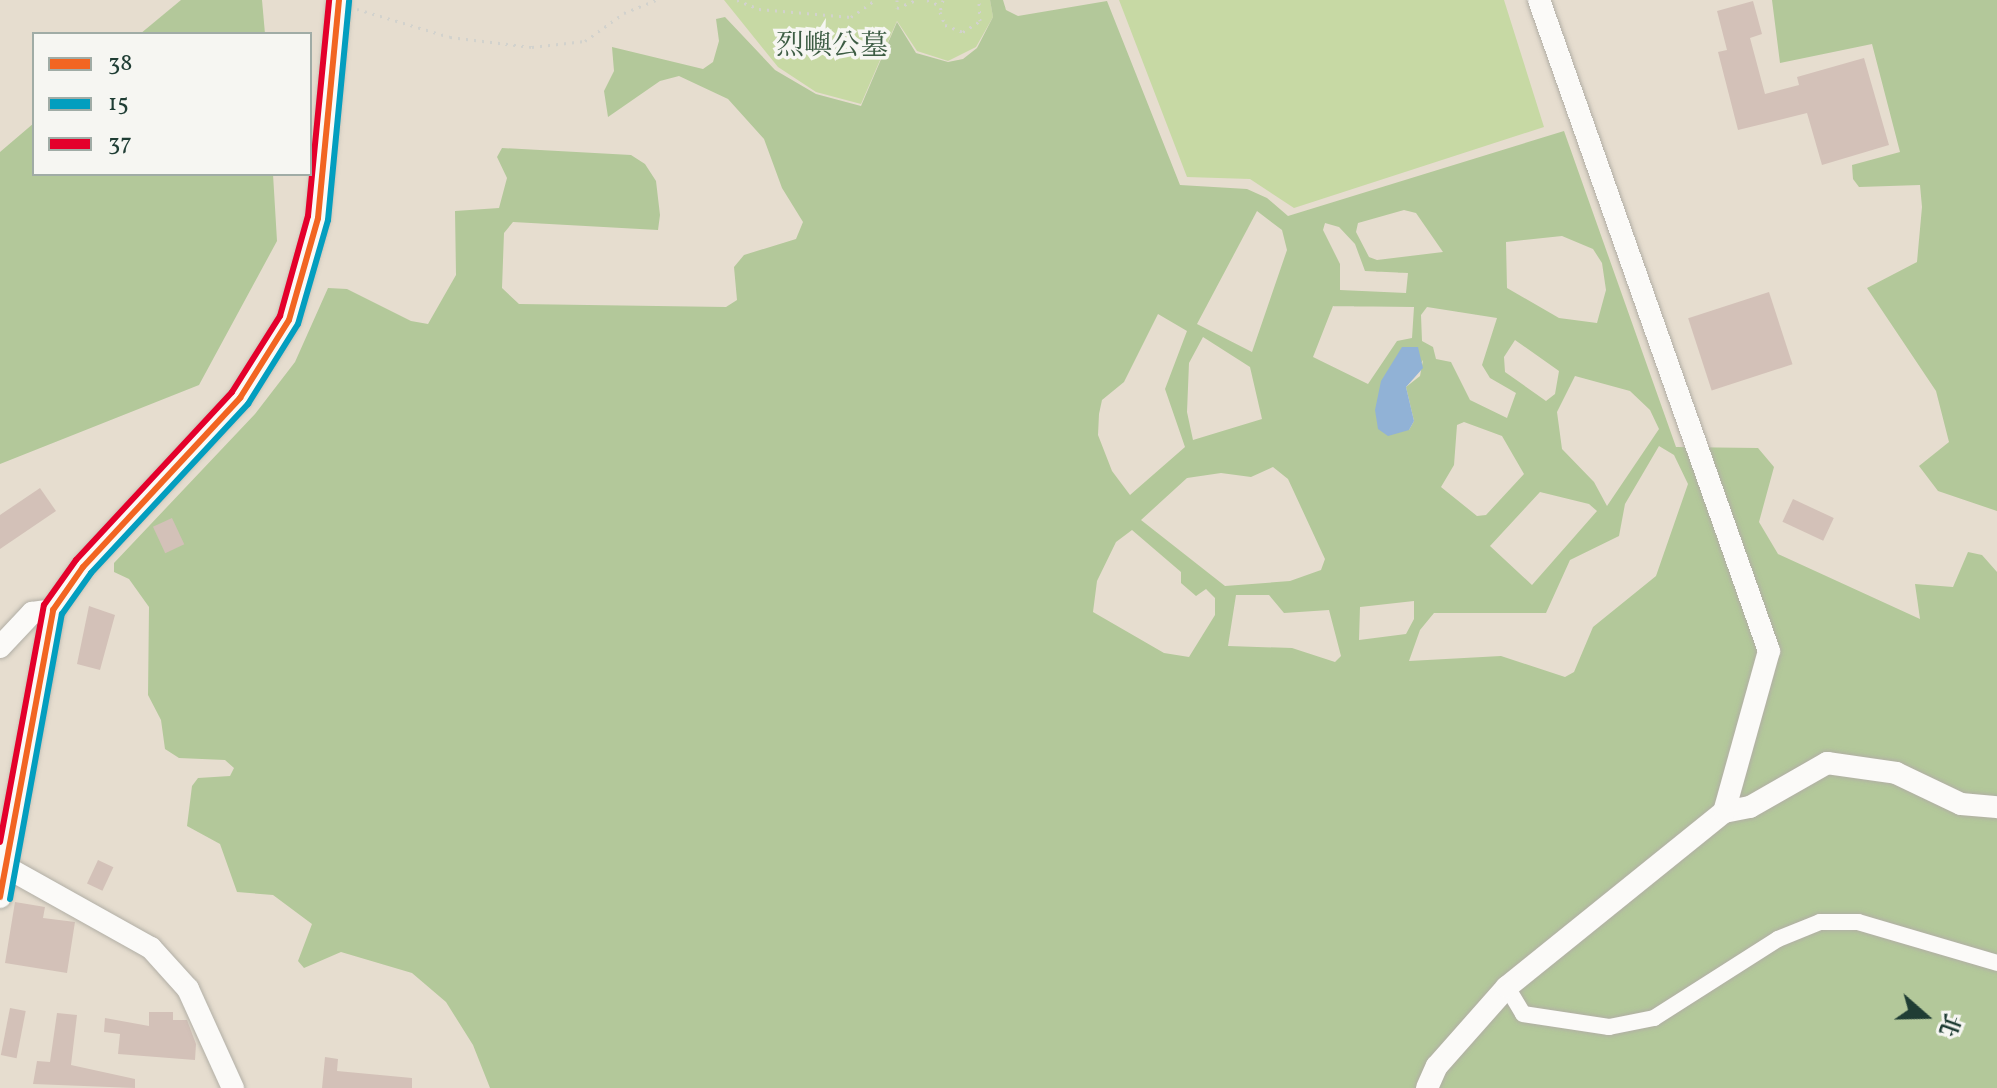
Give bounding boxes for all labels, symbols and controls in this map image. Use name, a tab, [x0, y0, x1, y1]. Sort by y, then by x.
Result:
park label: 烈嶼公墓	[776, 30, 888, 64]
legend	[32, 32, 312, 176]
text: 38	[108, 47, 133, 81]
text: 15	[108, 87, 129, 121]
text: 37	[108, 127, 132, 161]
north arrow	[1885, 976, 1965, 1056]
text: 北	[1930, 1009, 1966, 1040]

